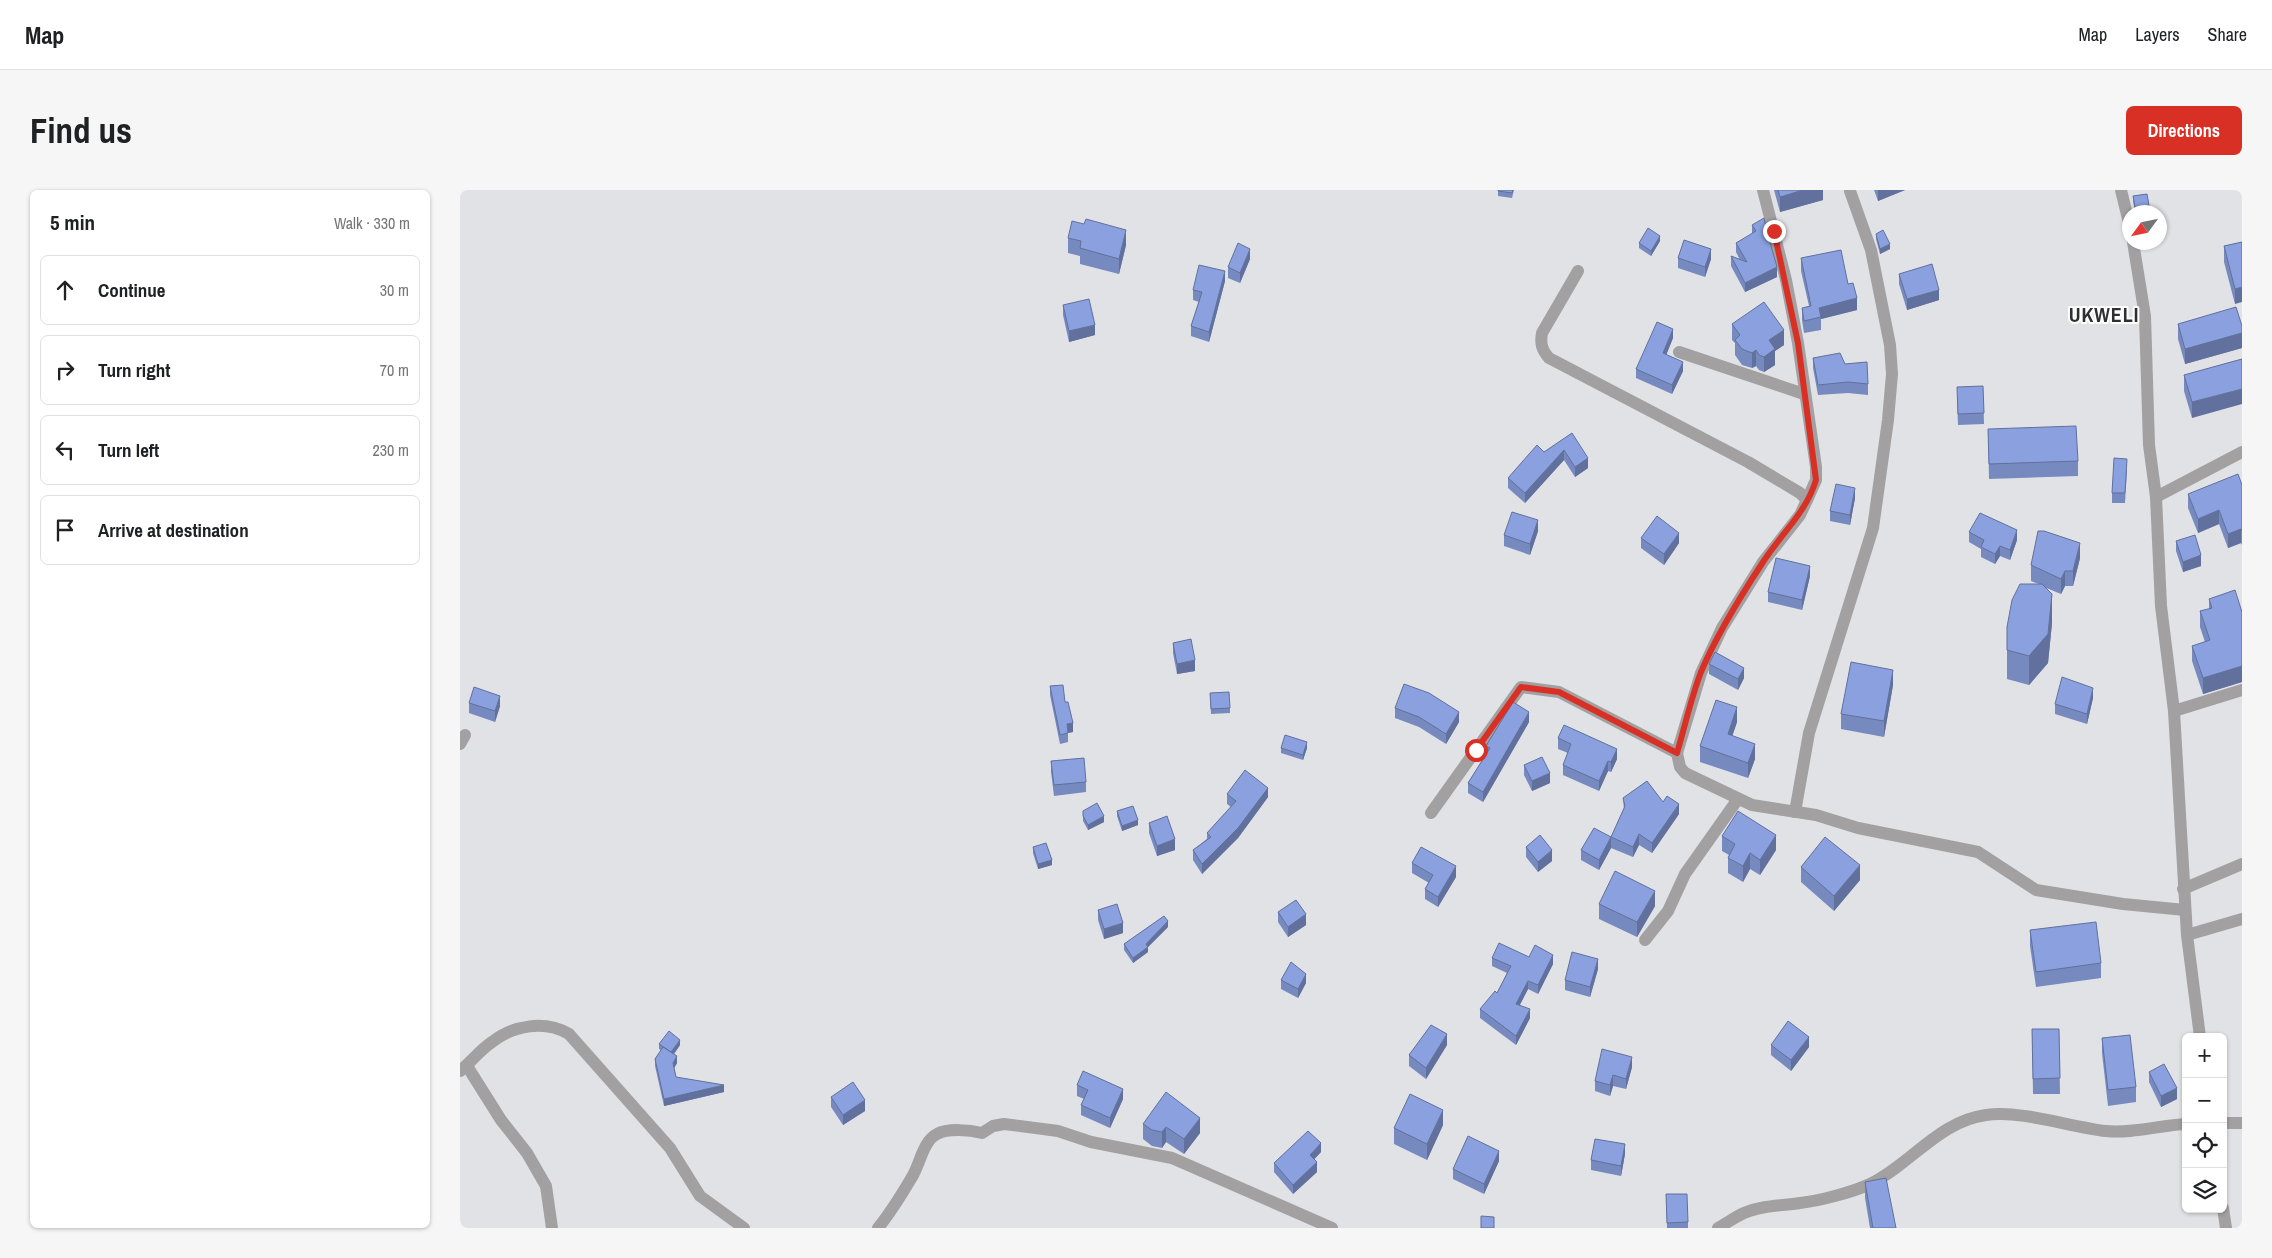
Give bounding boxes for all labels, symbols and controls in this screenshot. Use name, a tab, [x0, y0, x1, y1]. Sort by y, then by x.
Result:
text: Map	[25, 19, 64, 51]
text: Map	[2079, 22, 2107, 47]
text: Layers	[2135, 22, 2180, 47]
text: Share	[2208, 22, 2247, 47]
button: Directions	[2126, 106, 2242, 155]
text: Find us	[30, 107, 132, 154]
north arrow	[2122, 205, 2167, 250]
text: 5 min	[50, 208, 95, 237]
text: Walk · 330 m	[334, 212, 410, 234]
route end	[1763, 220, 1786, 243]
icon: ahead	[51, 276, 79, 304]
text: Continue	[98, 277, 166, 303]
text: 30 m	[380, 279, 409, 301]
district label: UKWELI	[2069, 301, 2139, 328]
icon: right	[51, 356, 79, 384]
text: Turn right	[98, 357, 170, 383]
text: 70 m	[380, 359, 409, 381]
icon: left	[51, 436, 79, 464]
text: Turn left	[98, 437, 159, 463]
text: 230 m	[373, 439, 409, 461]
icon: arrive	[51, 516, 79, 544]
text: Arrive at destination	[98, 517, 249, 543]
route start	[1465, 739, 1488, 762]
map controls	[2182, 1033, 2227, 1213]
button: +	[2182, 1033, 2227, 1078]
button: −	[2182, 1078, 2227, 1123]
button: locate	[2182, 1123, 2227, 1168]
button: layers	[2182, 1168, 2227, 1213]

